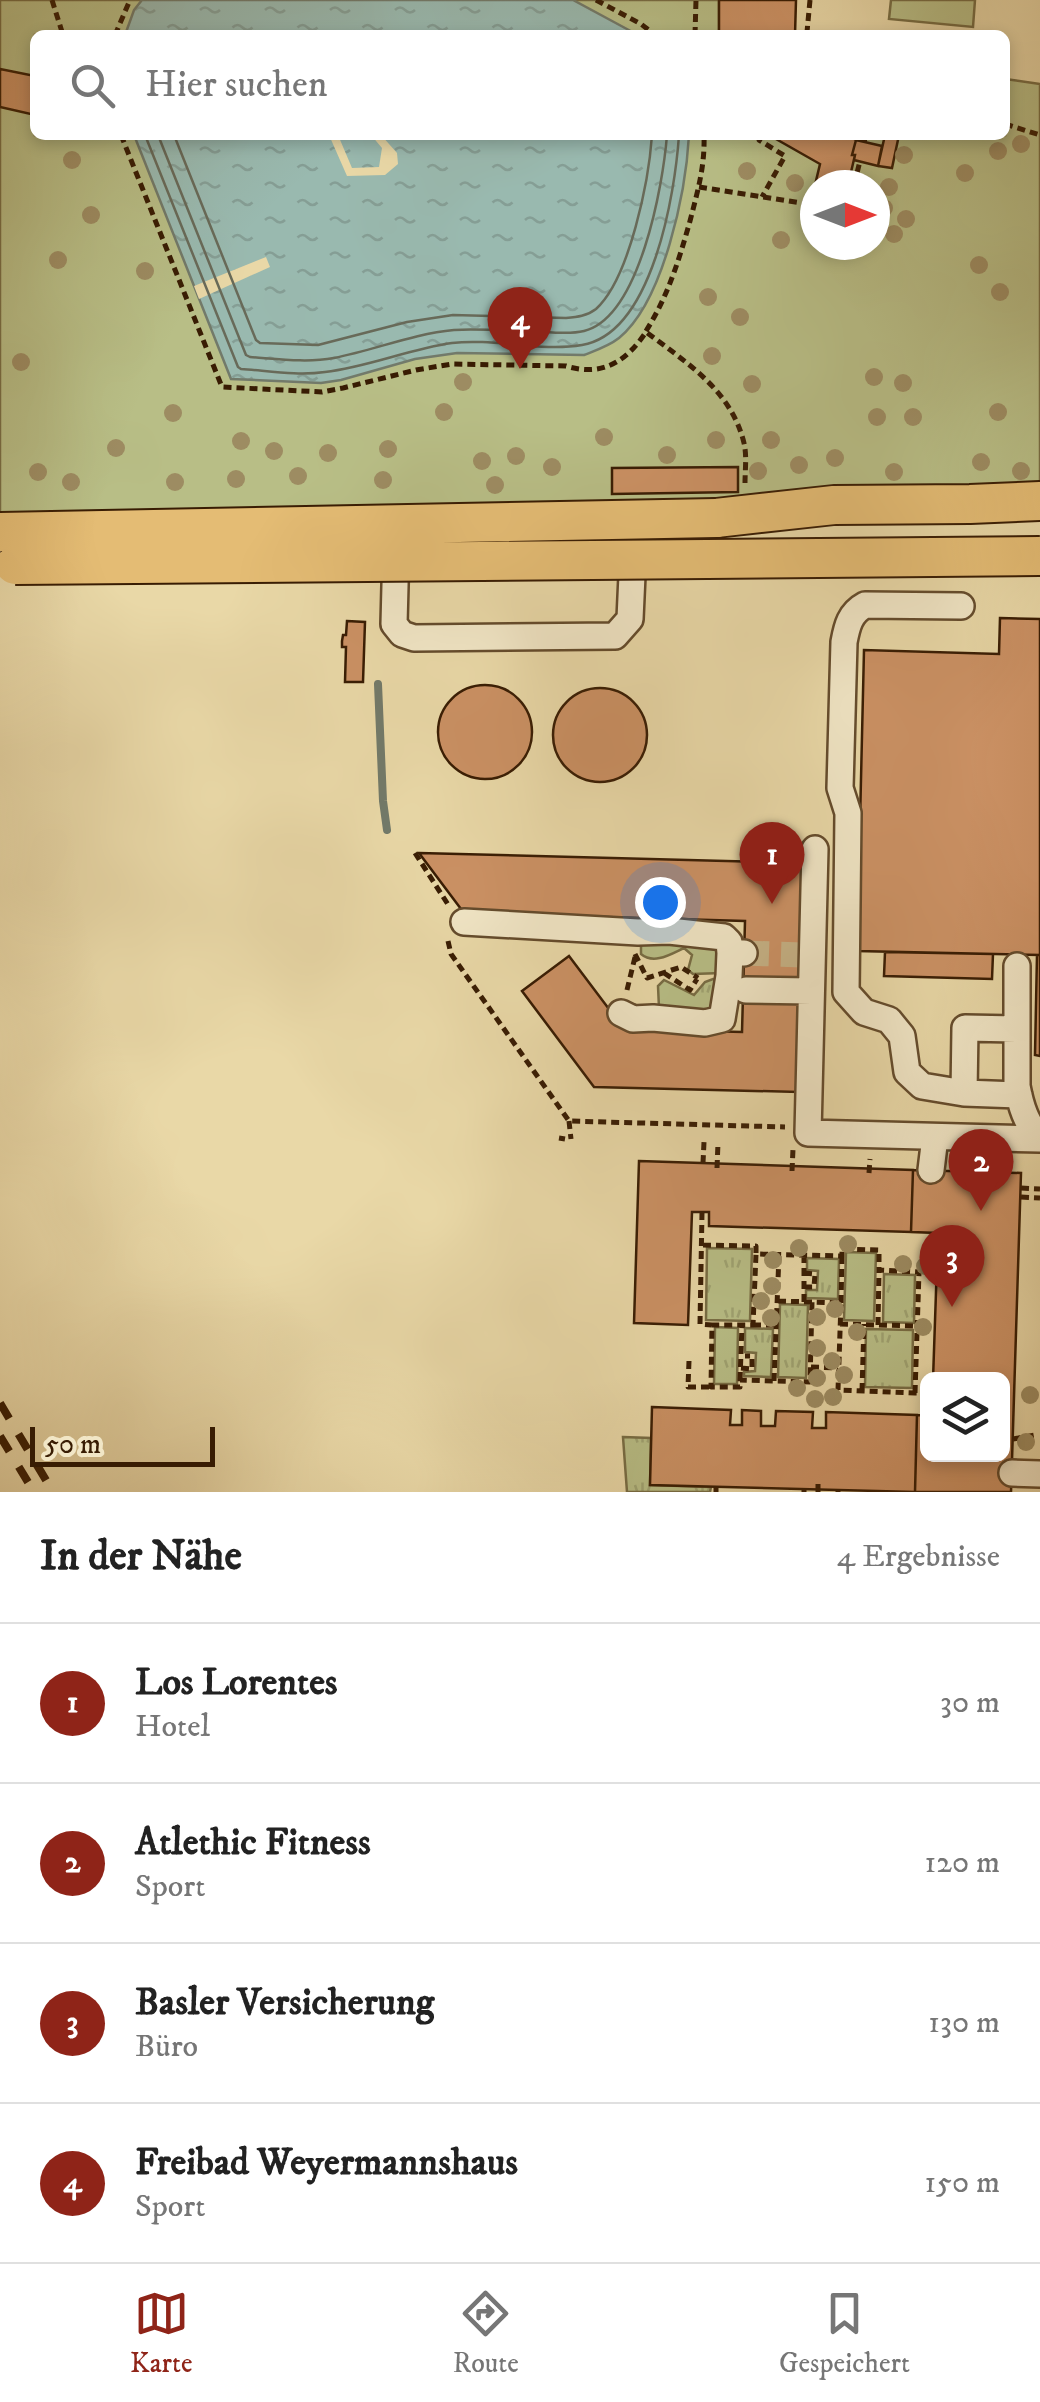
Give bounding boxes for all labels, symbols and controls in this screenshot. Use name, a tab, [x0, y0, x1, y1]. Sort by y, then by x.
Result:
search box	[30, 30, 1010, 140]
icon: search	[65, 58, 120, 113]
text: Hier suchen	[145, 61, 328, 109]
north arrow	[800, 170, 890, 260]
pin: 4	[488, 286, 552, 369]
pin: 1	[740, 822, 804, 904]
your location	[635, 877, 686, 928]
pin: 2	[948, 1128, 1014, 1211]
pin: 3	[920, 1224, 984, 1307]
map controls	[920, 1372, 1010, 1462]
button: layers	[920, 1372, 1010, 1462]
scale bar	[30, 1422, 215, 1466]
text: 50 m	[45, 1427, 101, 1462]
text: In der Nähe	[40, 1531, 242, 1583]
text: 4 Ergebnisse	[837, 1537, 1000, 1577]
text: Los Lorentes	[135, 1659, 338, 1707]
text: 1	[67, 1683, 78, 1723]
text: 30 m	[940, 1683, 1000, 1723]
text: Hotel	[135, 1707, 210, 1747]
text: Atlethic Fitness	[135, 1819, 371, 1867]
text: 2	[65, 1843, 80, 1883]
text: 120 m	[924, 1843, 1000, 1883]
text: Sport	[135, 1867, 205, 1907]
text: Basler Versicherung	[135, 1979, 434, 2027]
text: 3	[67, 2003, 78, 2043]
text: 130 m	[928, 2003, 1000, 2043]
text: Büro	[135, 2027, 198, 2067]
text: Freibad Weyermannshaus	[135, 2139, 518, 2187]
text: 4	[63, 2163, 82, 2203]
text: 150 m	[924, 2163, 1000, 2203]
text: Sport	[135, 2187, 205, 2227]
tab: Karte	[130, 2286, 193, 2381]
tab: Route	[453, 2286, 519, 2381]
tab: Gespeichert	[779, 2286, 910, 2381]

